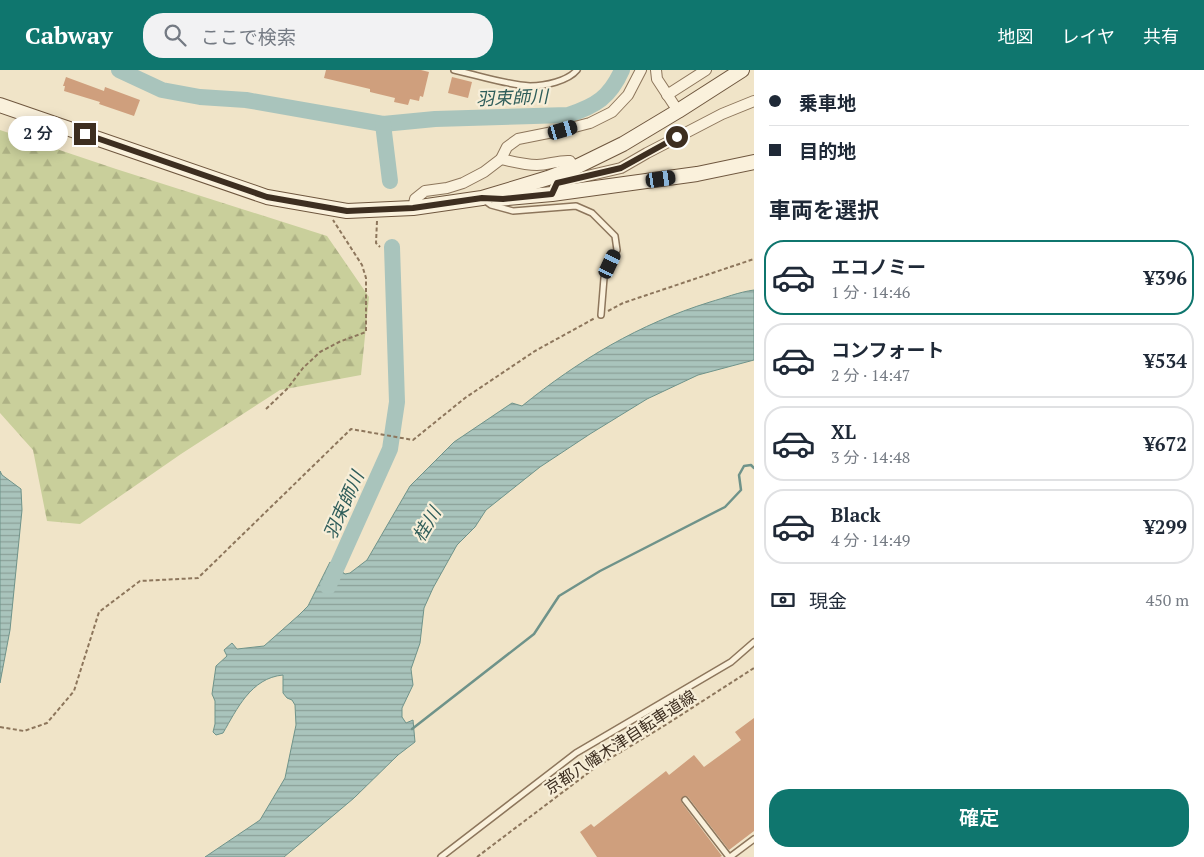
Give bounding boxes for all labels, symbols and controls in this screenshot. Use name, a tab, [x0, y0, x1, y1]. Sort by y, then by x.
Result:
search box	[143, 13, 493, 58]
text: Cabway	[25, 19, 113, 51]
icon: search	[161, 21, 189, 49]
text: ここで検索	[201, 24, 296, 49]
text: 地図	[998, 24, 1034, 48]
text: レイヤ	[1062, 24, 1115, 48]
text: 共有	[1143, 24, 1179, 48]
water label: 羽束師川	[476, 84, 550, 110]
text: 乗車地	[799, 90, 856, 115]
callout: 2 分	[8, 116, 68, 152]
car	[546, 119, 579, 141]
text: 2 分	[23, 122, 53, 144]
route end	[74, 123, 96, 145]
route start	[666, 126, 688, 148]
text: 目的地	[799, 138, 856, 163]
car	[645, 169, 676, 189]
text: 車両を選択	[769, 195, 879, 224]
car	[596, 247, 623, 281]
text: エコノミー	[831, 254, 926, 279]
icon: car	[771, 255, 816, 300]
text: ¥396	[1144, 265, 1187, 290]
text: 1 分 · 14:46	[831, 281, 910, 303]
text: コンフォート	[831, 337, 944, 362]
icon: car	[771, 338, 816, 383]
text: ¥534	[1144, 348, 1187, 373]
text: 2 分 · 14:47	[831, 364, 910, 386]
text: XL	[831, 419, 856, 444]
icon: car	[771, 421, 816, 466]
text: ¥672	[1144, 431, 1187, 456]
text: 3 分 · 14:48	[831, 446, 910, 468]
water label: 羽束師川	[317, 465, 369, 543]
water label: 桂川	[406, 501, 447, 546]
text: Black	[831, 502, 881, 527]
icon: car	[771, 504, 816, 549]
text: ¥299	[1144, 514, 1187, 539]
text: 4 分 · 14:49	[831, 529, 910, 551]
icon: cash	[769, 586, 797, 614]
text: 現金	[809, 588, 847, 613]
text: 450 m	[1146, 589, 1189, 611]
street label: 京都八幡木津自転車道線	[540, 685, 700, 799]
button: 確定	[769, 789, 1189, 847]

